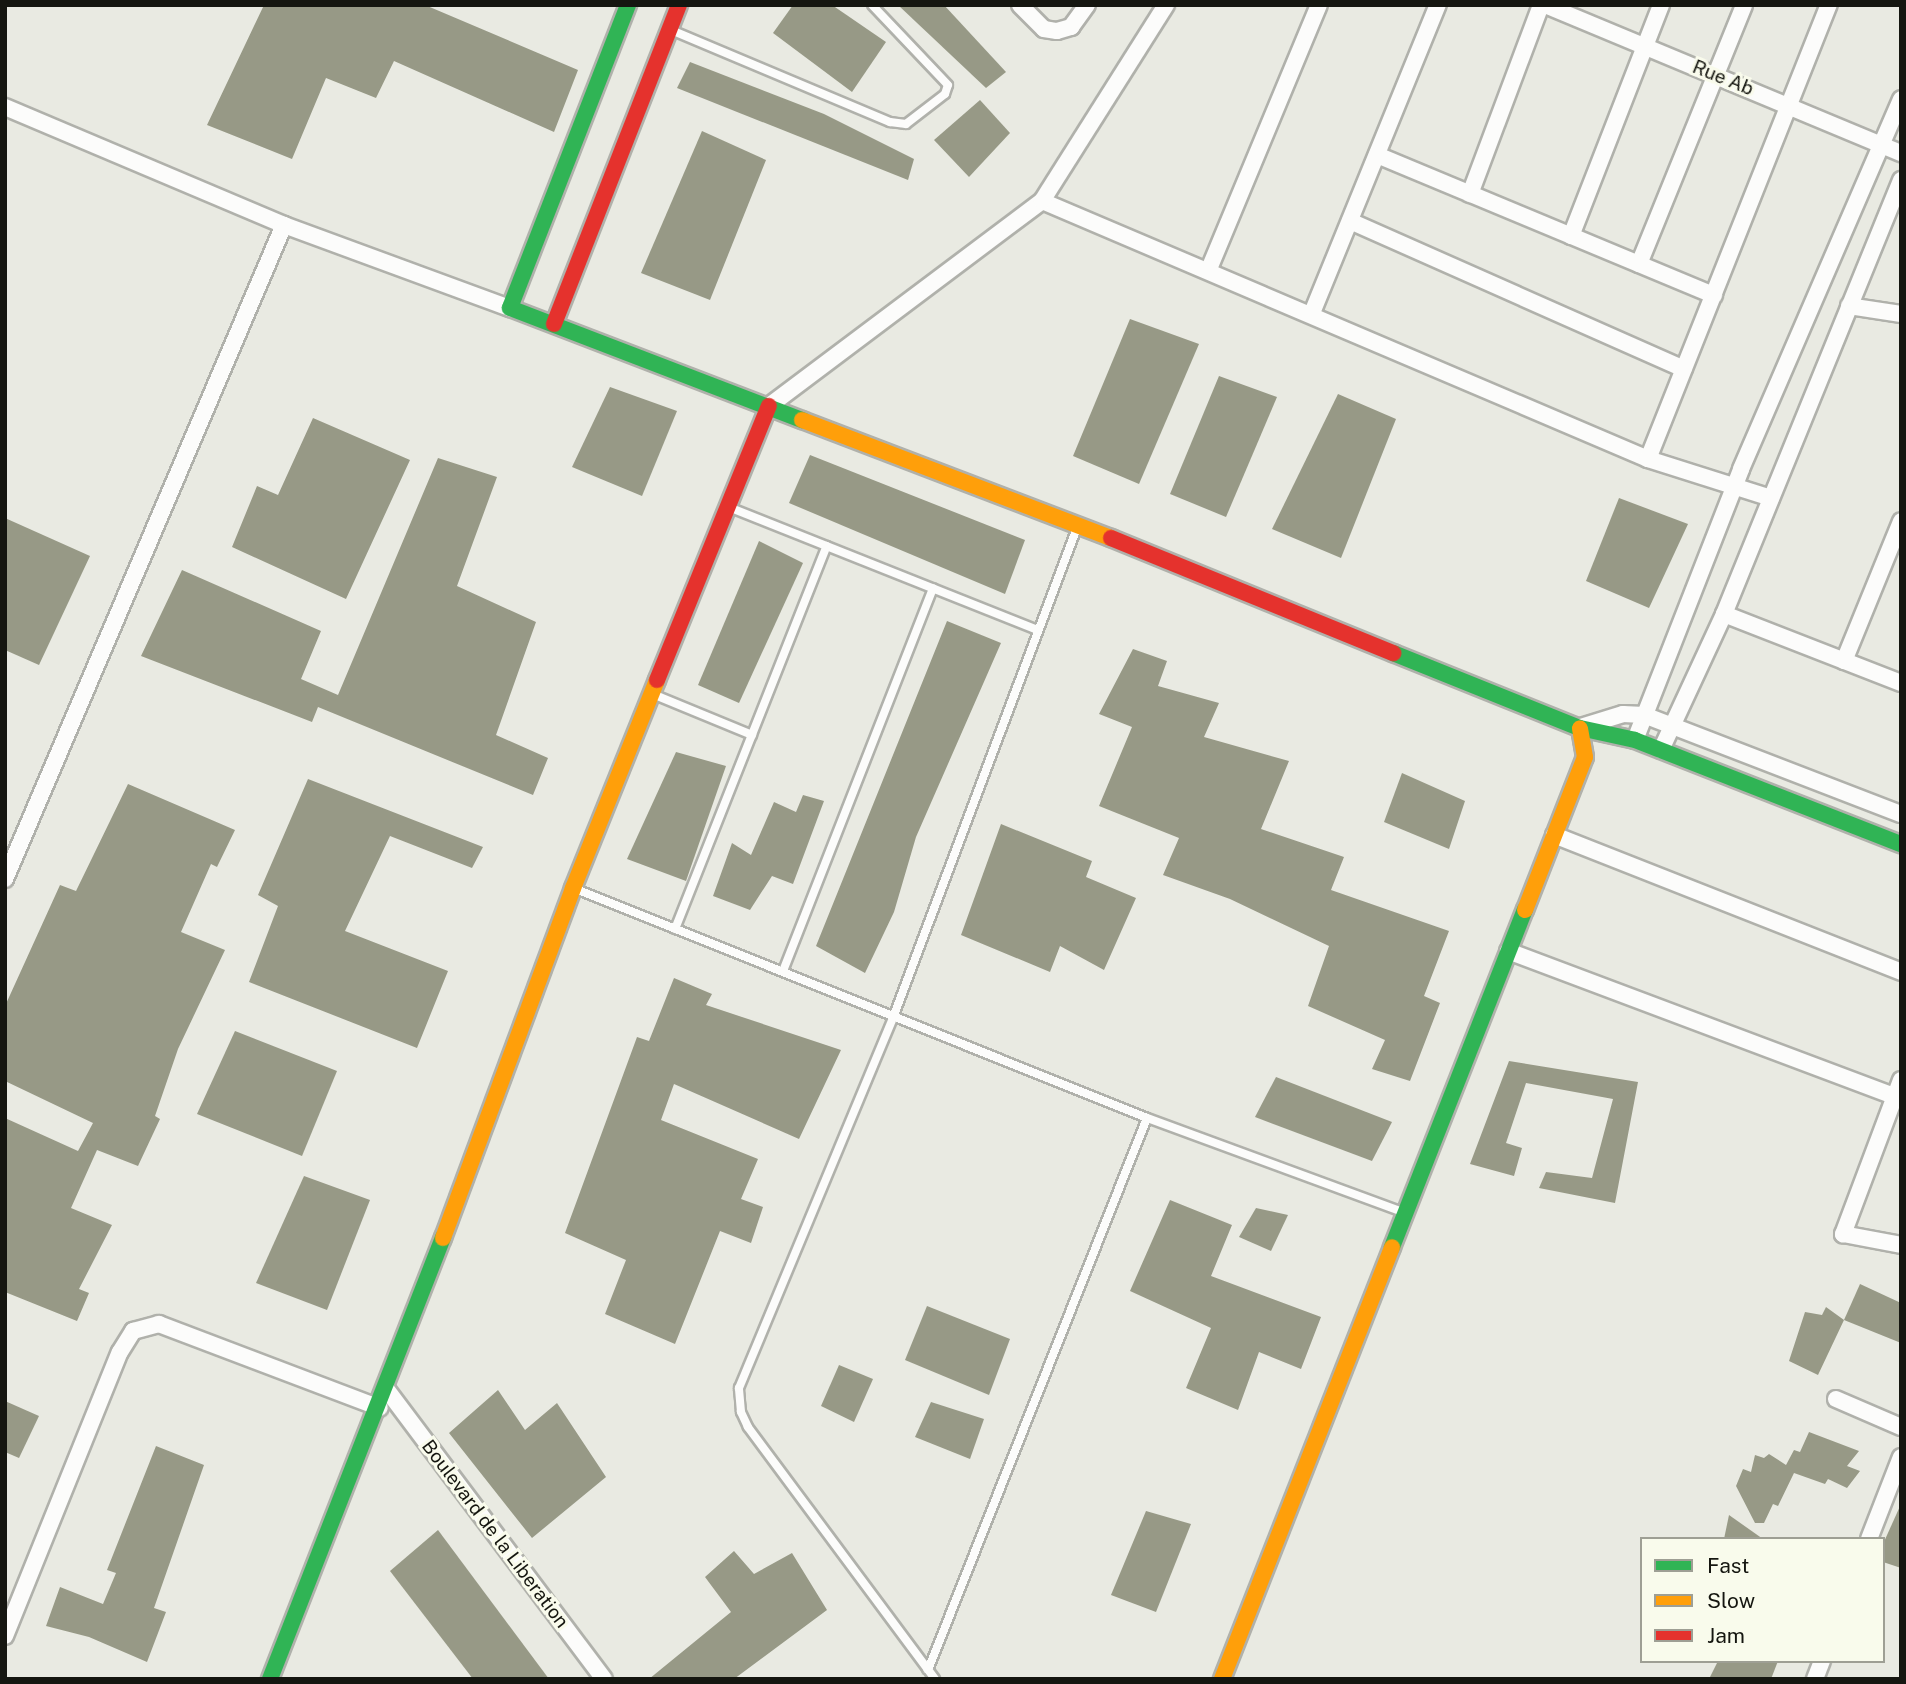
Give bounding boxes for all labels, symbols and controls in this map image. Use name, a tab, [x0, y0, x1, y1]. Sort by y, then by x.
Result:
street label: Rue Ab	[1689, 55, 1757, 101]
street label: Boulevard de la Liberation	[417, 1435, 573, 1633]
legend	[1640, 1537, 1885, 1663]
text: Fast	[1707, 1553, 1749, 1578]
text: Slow	[1707, 1588, 1755, 1613]
text: Jam	[1707, 1623, 1745, 1648]

